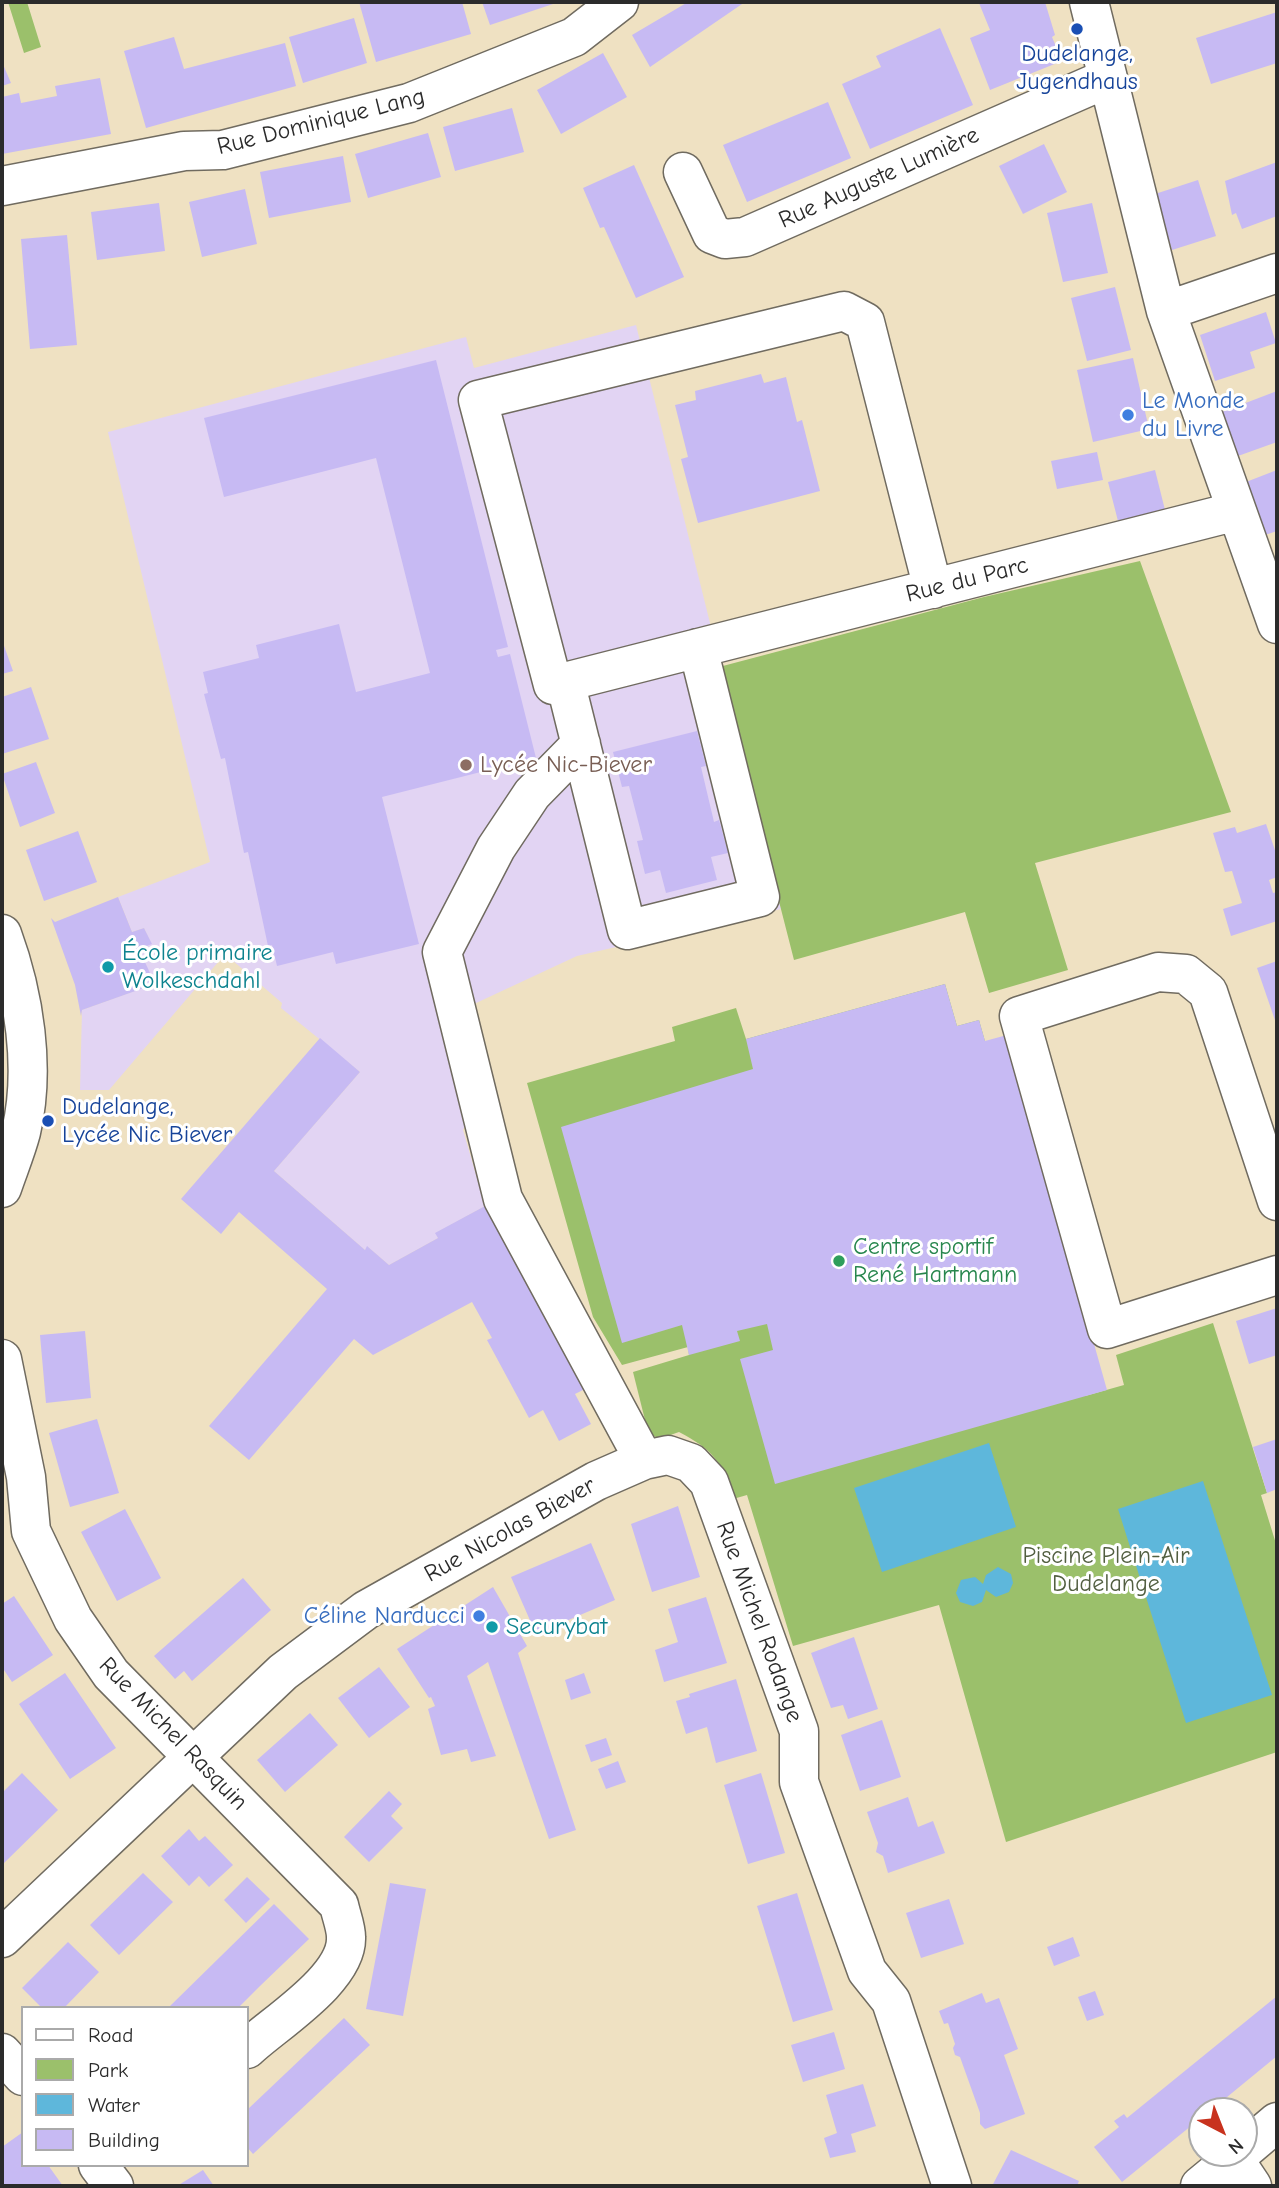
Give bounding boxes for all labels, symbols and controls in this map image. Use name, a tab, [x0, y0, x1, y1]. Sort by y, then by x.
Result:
marker: Dudelange, Jugendhaus	[1069, 21, 1085, 37]
place label: Dudelange, Jugendhaus	[1016, 40, 1138, 96]
street label: Rue Dominique Lang	[214, 82, 428, 162]
street label: Rue Auguste Lumière	[774, 121, 984, 235]
place label: Le Monde du Livre	[1142, 387, 1244, 443]
marker: Le Monde du Livre	[1120, 407, 1136, 423]
street label: Rue du Parc	[903, 551, 1031, 609]
place label: Lycée Nic-Biever	[480, 751, 652, 779]
marker: Lycée Nic-Biever	[458, 757, 474, 773]
place label: École primaire Wolkeschdahl	[122, 939, 273, 995]
marker: École primaire Wolkeschdahl	[100, 959, 116, 975]
place label: Dudelange, Lycée Nic Biever	[62, 1093, 232, 1149]
marker: Dudelange, Lycée Nic Biever	[40, 1113, 56, 1129]
place label: Centre sportif René Hartmann	[853, 1233, 1017, 1289]
marker: Centre sportif René Hartmann	[831, 1253, 847, 1269]
street label: Rue Nicolas Biever	[419, 1471, 601, 1589]
street label: Rue Michel Rodange	[709, 1518, 809, 1726]
park label: Piscine Plein-Air Dudelange	[1022, 1542, 1190, 1598]
place label: Céline Narducci	[304, 1602, 465, 1630]
marker: Céline Narducci	[471, 1608, 487, 1624]
place label: Securybat	[506, 1613, 607, 1641]
marker: Securybat	[484, 1619, 500, 1635]
street label: Rue Michel Rasquin	[93, 1651, 253, 1817]
legend	[21, 2006, 248, 2167]
text: Road	[88, 2023, 133, 2047]
text: Park	[88, 2058, 128, 2082]
text: Water	[88, 2093, 140, 2117]
north arrow	[1188, 2097, 1258, 2167]
text: Building	[88, 2128, 160, 2152]
text: N	[1224, 2134, 1248, 2158]

